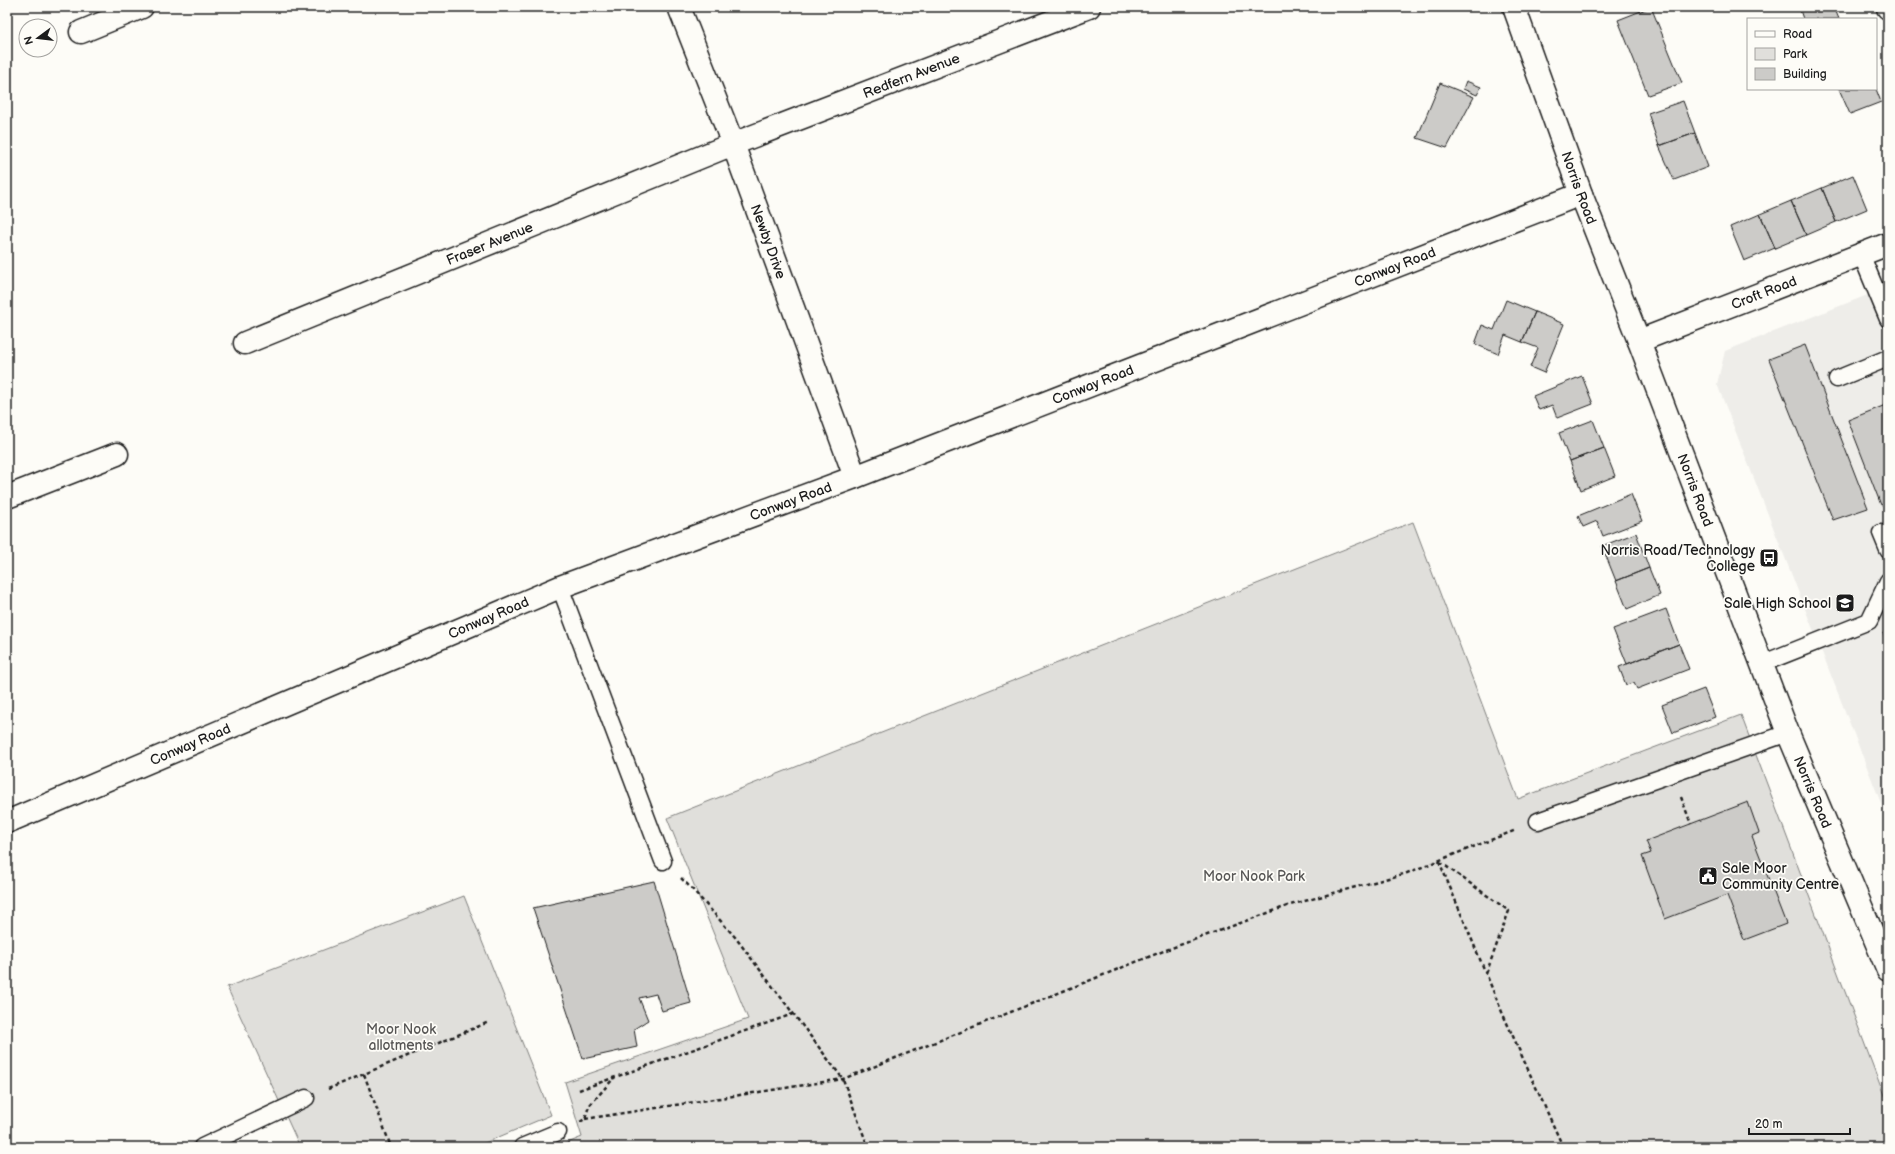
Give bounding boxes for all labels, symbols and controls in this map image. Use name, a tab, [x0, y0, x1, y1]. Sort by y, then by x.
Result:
north arrow	[18, 18, 58, 58]
legend	[1747, 18, 1877, 90]
text: Road	[1783, 27, 1812, 42]
text: N	[21, 35, 36, 46]
text: Park	[1783, 47, 1807, 62]
street label: Redfern Avenue	[861, 50, 962, 102]
text: Building	[1783, 67, 1827, 82]
street label: Norris Road	[1557, 149, 1600, 227]
street label: Newby Drive	[747, 202, 790, 281]
street label: Fraser Avenue	[444, 218, 536, 269]
street label: Conway Road	[1352, 244, 1438, 291]
street label: Croft Road	[1729, 272, 1799, 313]
street label: Conway Road	[1050, 361, 1136, 408]
street label: Norris Road	[1674, 451, 1717, 529]
street label: Conway Road	[748, 478, 834, 524]
place label: Norris Road/Technology College	[1601, 542, 1756, 575]
bus stop icon: Norris Road/Technology College	[1758, 547, 1780, 569]
school or university icon: Sale High School	[1834, 592, 1856, 614]
street label: Conway Road	[446, 593, 531, 643]
place label: Sale High School	[1724, 595, 1831, 612]
street label: Conway Road	[147, 720, 233, 769]
street label: Norris Road	[1790, 754, 1835, 831]
place label: Sale Moor Community Centre	[1722, 860, 1839, 893]
public building icon: Sale Moor Community Centre	[1697, 865, 1719, 887]
park label: Moor Nook Park	[1203, 868, 1305, 885]
park label: Moor Nook allotments	[366, 1021, 436, 1054]
scale bar	[1749, 1110, 1850, 1136]
text: 20 m	[1755, 1117, 1782, 1132]

